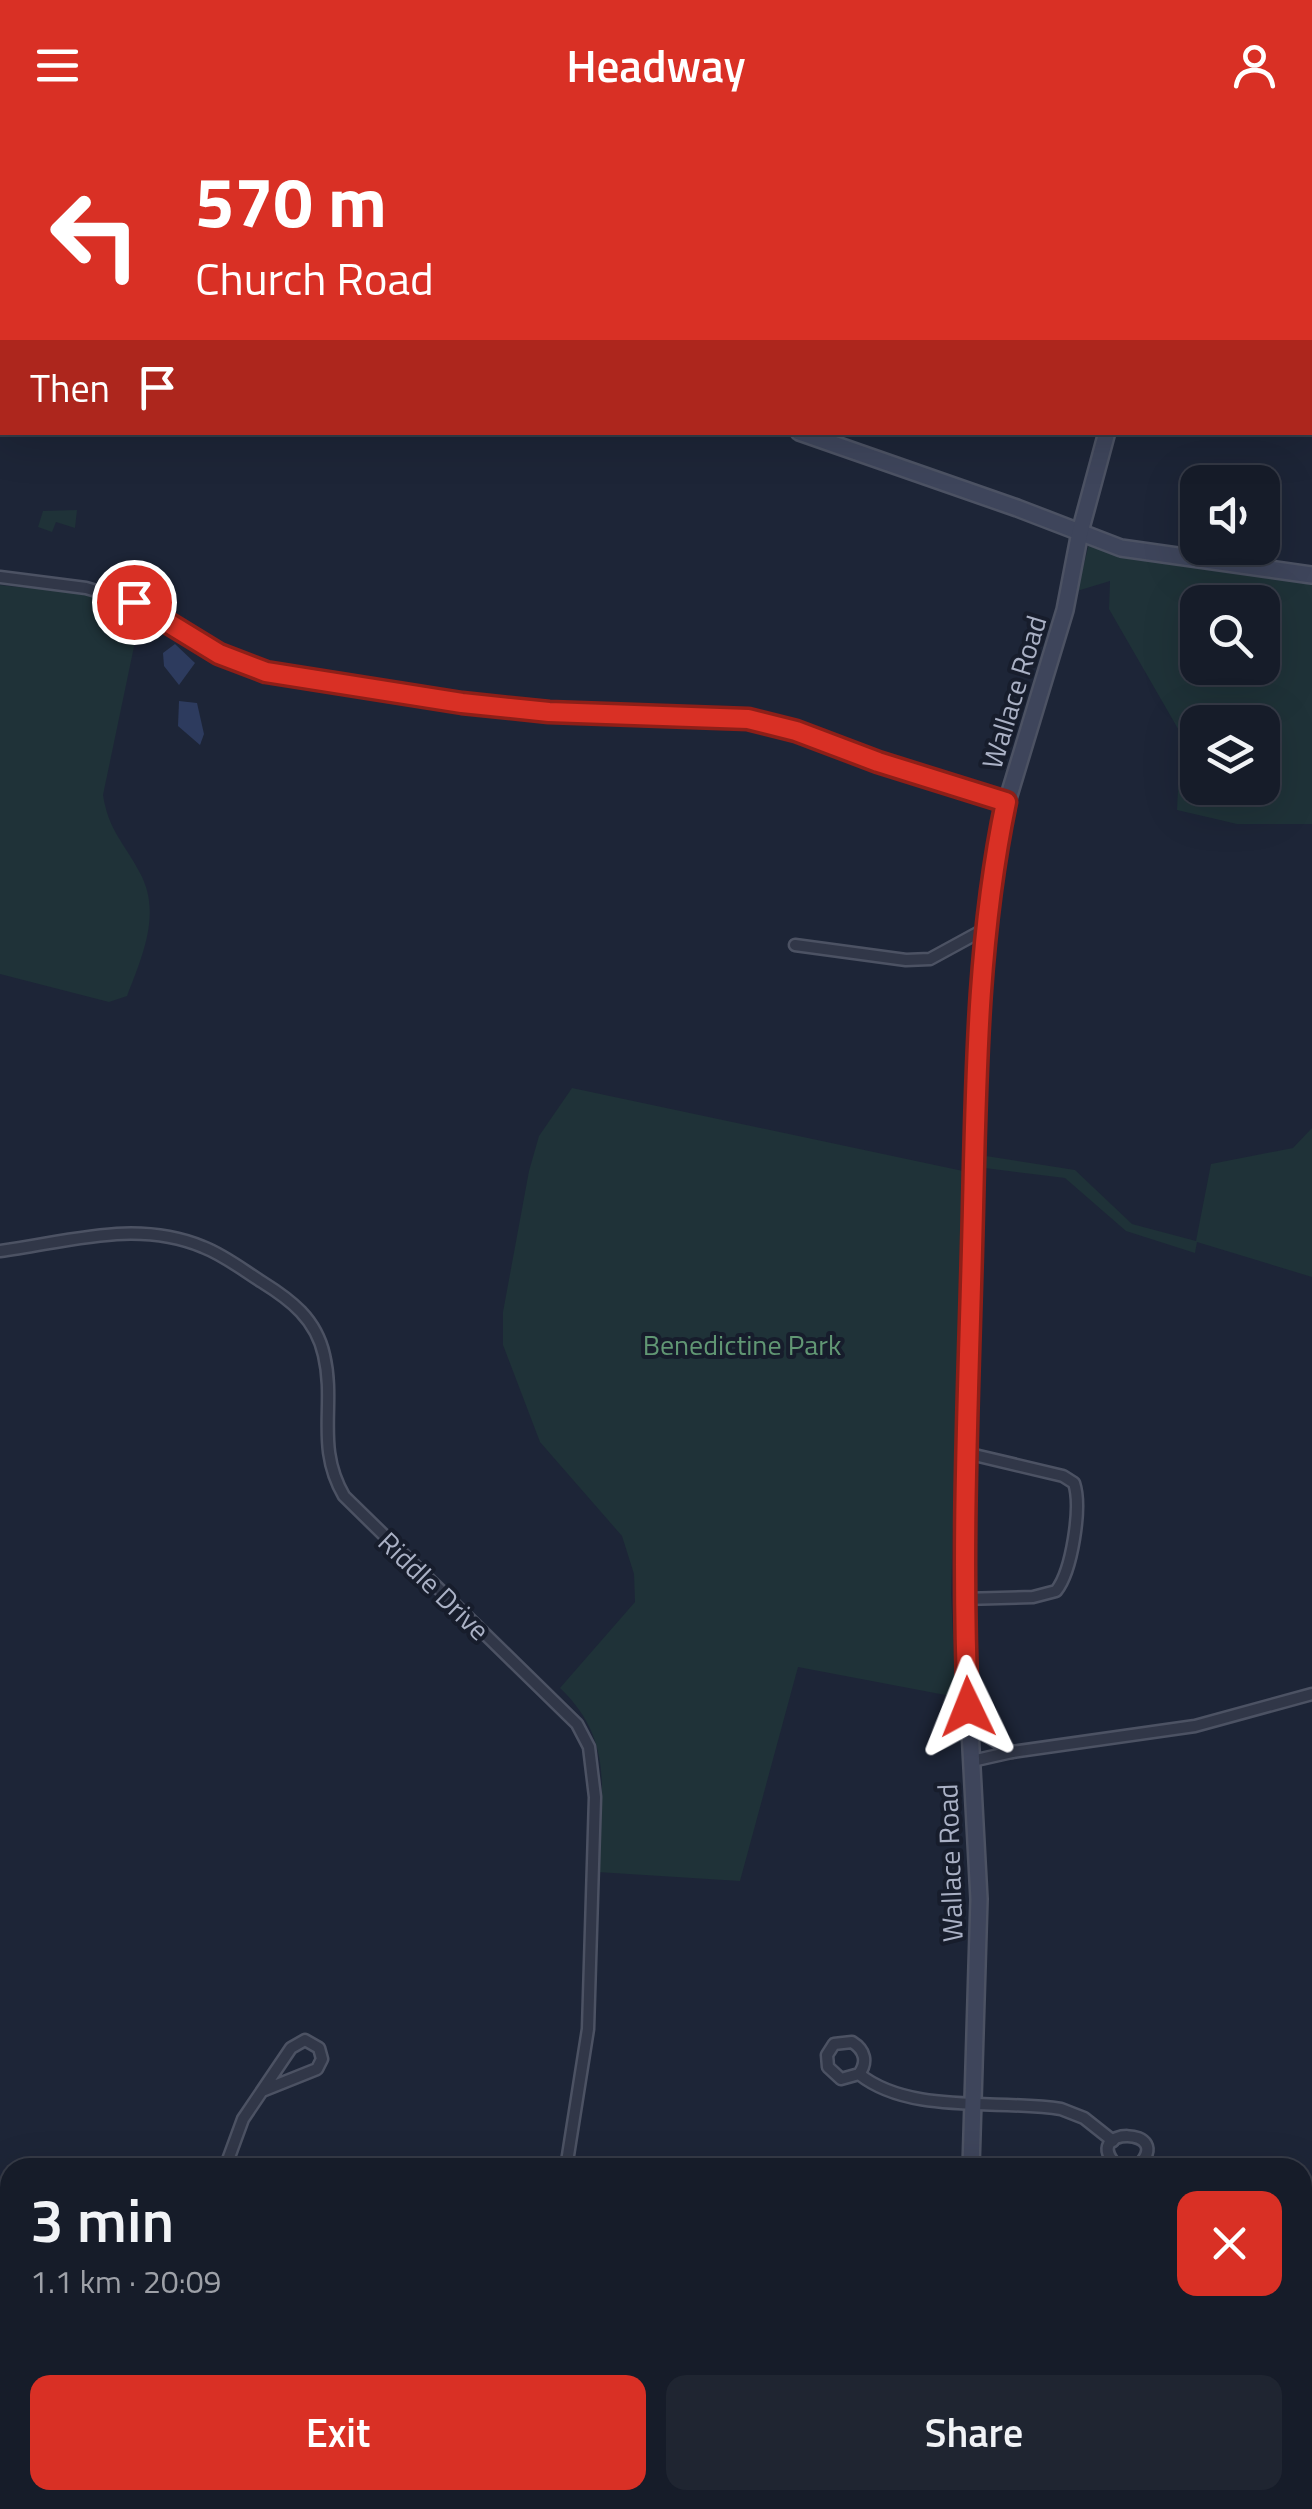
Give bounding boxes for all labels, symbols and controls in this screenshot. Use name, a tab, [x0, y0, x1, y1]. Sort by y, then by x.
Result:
text: Headway	[566, 31, 746, 99]
icon: menu	[30, 38, 85, 93]
icon: person	[1227, 38, 1282, 93]
text: 570 m	[195, 148, 387, 254]
icon: left	[30, 170, 160, 300]
text: Church Road	[195, 244, 434, 312]
text: Then	[30, 359, 110, 417]
icon: arrive	[130, 360, 185, 415]
map controls	[1180, 465, 1280, 805]
button: sound	[1180, 465, 1280, 565]
pin	[92, 560, 177, 645]
icon: arrive	[107, 575, 162, 630]
button: search	[1180, 585, 1280, 685]
street label: Wallace Road	[970, 610, 1057, 774]
button: layers	[1180, 705, 1280, 805]
park label: Benedictine Park	[643, 1323, 841, 1366]
street label: Riddle Drive	[369, 1521, 500, 1650]
position arrow	[916, 1655, 1020, 1759]
street label: Wallace Road	[925, 1783, 974, 1943]
text: 3 min	[30, 2174, 174, 2265]
button: close	[1177, 2191, 1282, 2296]
text: 1.1 km · 20:09	[30, 2257, 222, 2305]
button: Exit	[30, 2375, 646, 2490]
button: Share	[666, 2375, 1282, 2490]

